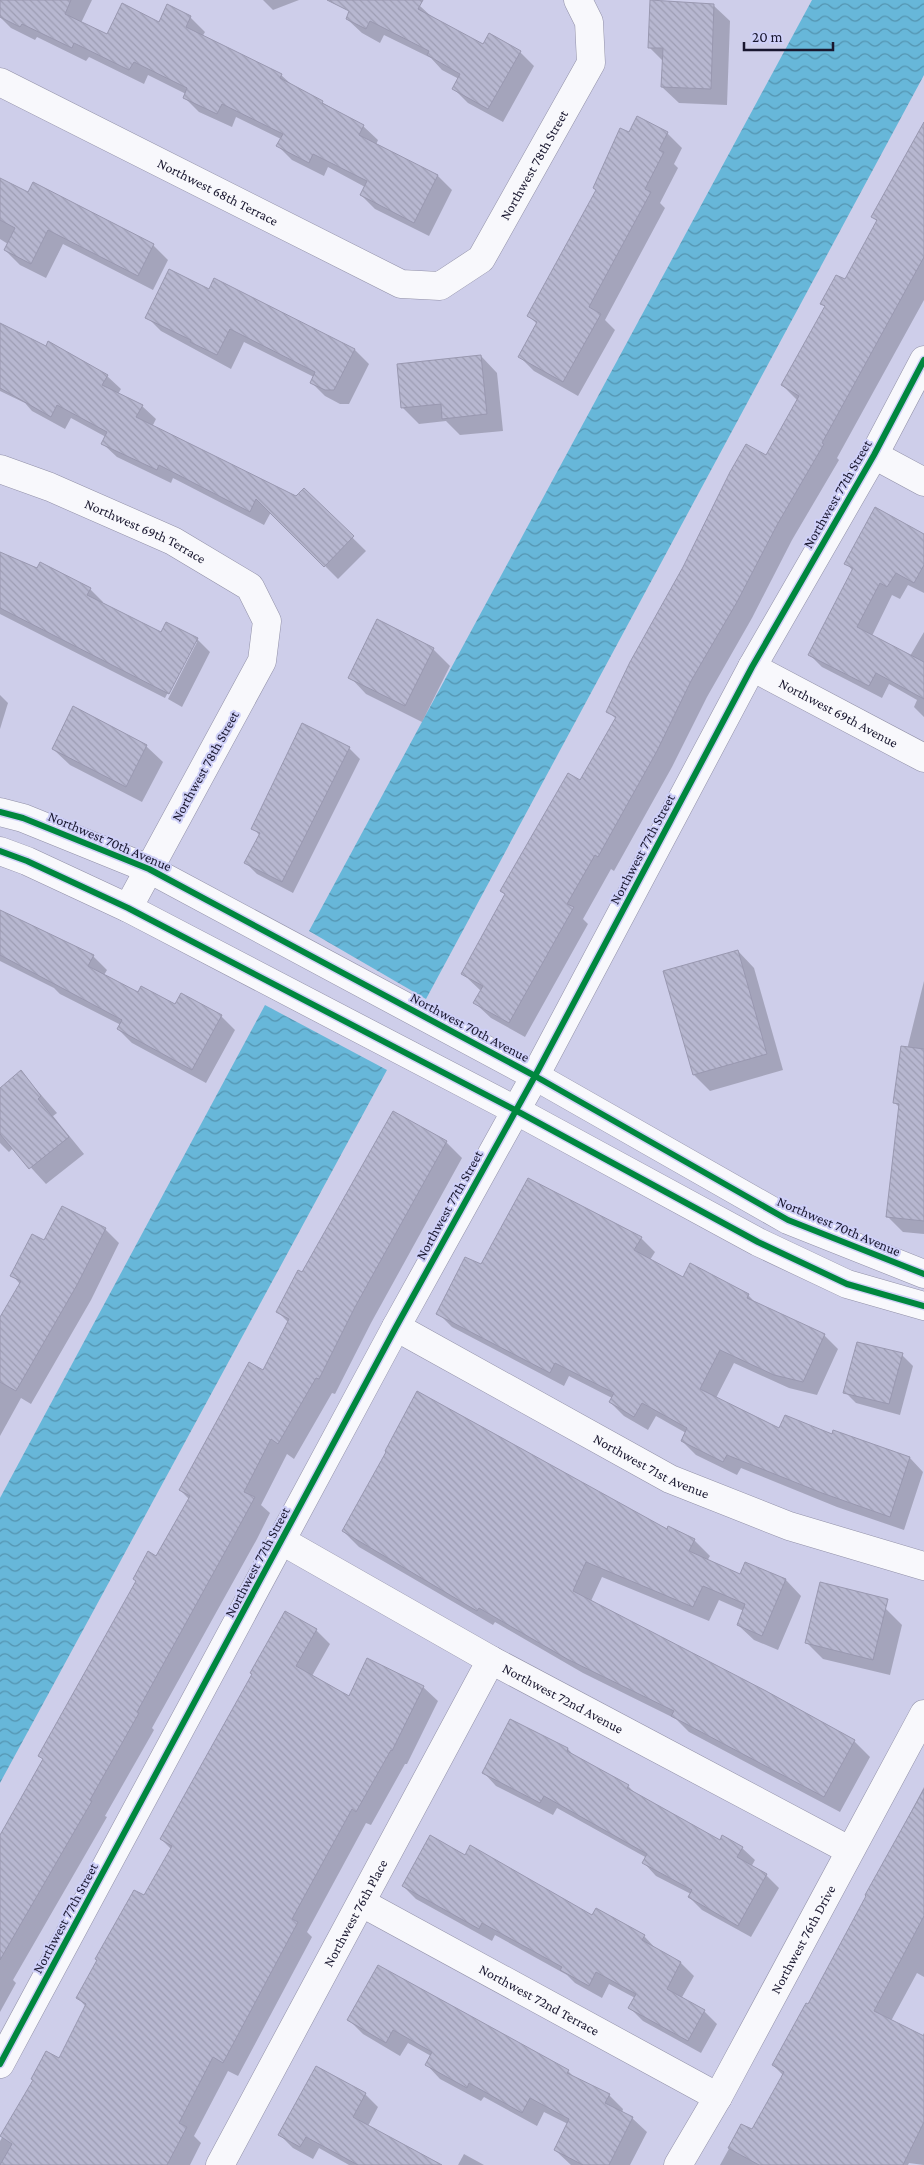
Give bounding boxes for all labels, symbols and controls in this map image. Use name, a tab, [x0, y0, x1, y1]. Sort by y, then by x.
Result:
scale bar	[744, 20, 833, 52]
text: 20 m	[752, 29, 783, 45]
street label: Northwest 78th Street	[497, 107, 571, 223]
street label: Northwest 68th Terrace	[155, 155, 281, 229]
street label: Northwest 77th Street	[799, 437, 875, 551]
street label: Northwest 69th Terrace	[82, 495, 209, 567]
street label: Northwest 69th Avenue	[776, 675, 901, 751]
street label: Northwest 78th Street	[168, 708, 242, 824]
street label: Northwest 77th Street	[606, 791, 678, 907]
street label: Northwest 70th Avenue	[46, 808, 174, 874]
street label: Northwest 70th Avenue	[408, 989, 532, 1065]
street label: Northwest 77th Street	[412, 1147, 486, 1263]
street label: Northwest 70th Avenue	[775, 1193, 903, 1259]
street label: Northwest 71st Avenue	[591, 1430, 711, 1502]
street label: Northwest 77th Street	[221, 1504, 293, 1620]
street label: Northwest 72nd Avenue	[500, 1660, 626, 1737]
street label: Northwest 76th Place	[320, 1857, 391, 1969]
street label: Northwest 77th Street	[29, 1860, 101, 1976]
street label: Northwest 76th Drive	[767, 1882, 839, 1996]
street label: Northwest 72nd Terrace	[477, 1961, 602, 2039]

